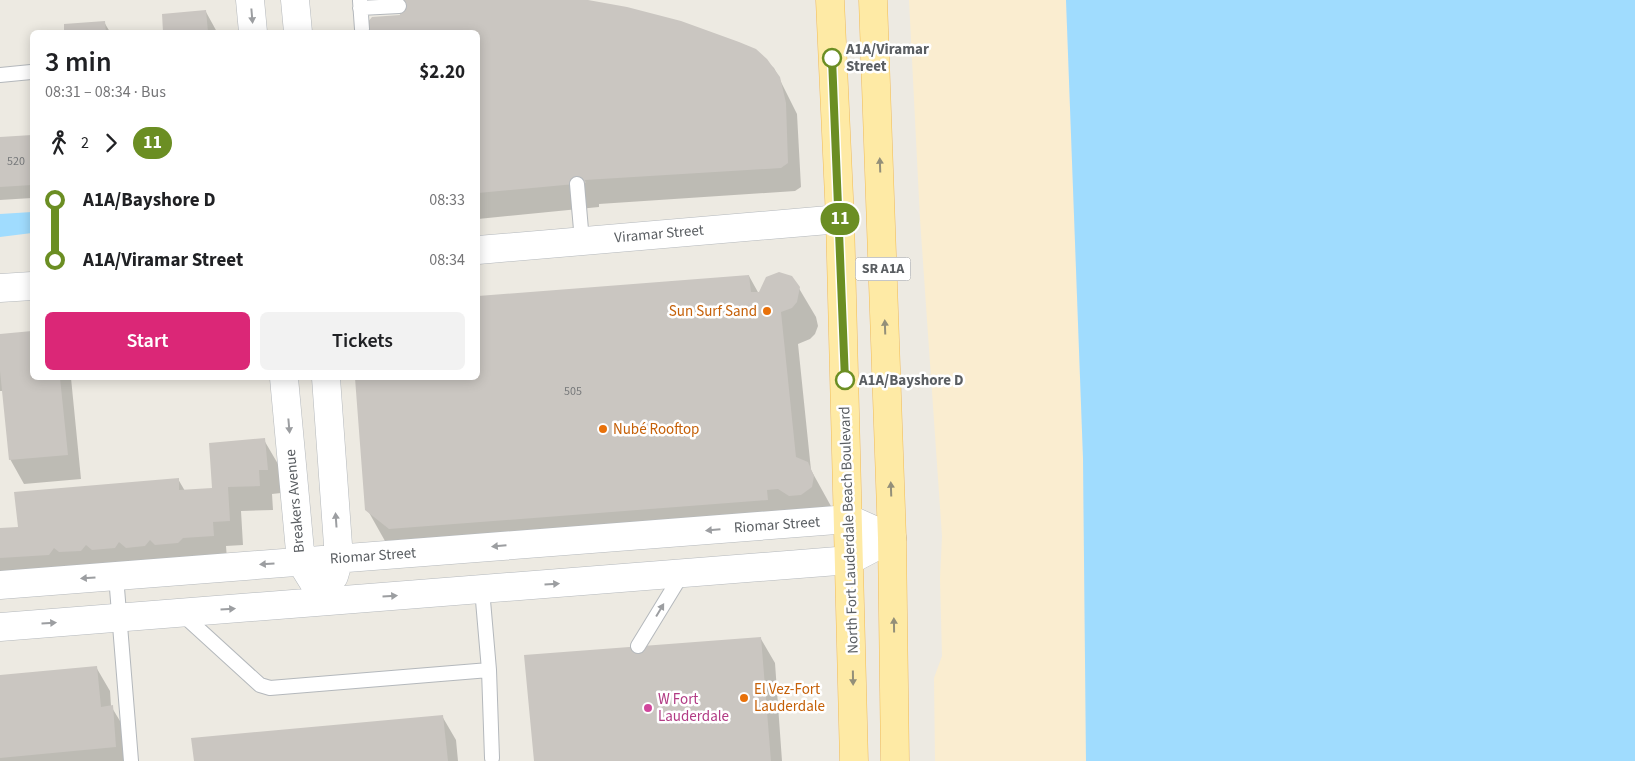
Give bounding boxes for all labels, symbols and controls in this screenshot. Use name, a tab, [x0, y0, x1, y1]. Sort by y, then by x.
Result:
one-way arrow	[248, 9, 256, 25]
place label: A1A/Viramar Street	[845, 39, 929, 77]
text: 3 min	[45, 42, 112, 82]
marker: A1A/Viramar Street	[822, 48, 842, 68]
text: $2.20	[419, 59, 465, 86]
text: 08:31 – 08:34 · Bus	[45, 81, 166, 103]
icon: walk	[45, 129, 73, 157]
icon: forward	[97, 129, 125, 157]
text: 11	[143, 130, 162, 155]
text: 2	[81, 132, 89, 154]
house number: 520	[7, 153, 25, 170]
one-way arrow	[875, 156, 883, 172]
text: A1A/Bayshore D	[83, 187, 216, 214]
text: 08:33	[429, 189, 465, 211]
line badge: 11	[818, 203, 862, 235]
text: 11	[830, 206, 850, 231]
street label: Viramar Street	[613, 220, 705, 248]
text: A1A/Viramar Street	[83, 247, 243, 274]
text: 08:34	[429, 249, 465, 271]
road number: SR A1A	[856, 258, 910, 280]
place label: Sun Surf Sand	[669, 301, 757, 322]
marker: Sun Surf Sand	[761, 305, 773, 317]
button: Start	[45, 312, 250, 370]
button: Tickets	[260, 312, 465, 370]
one-way arrow	[881, 319, 889, 335]
marker: A1A/Bayshore D	[835, 370, 855, 390]
place label: A1A/Bayshore D	[858, 370, 964, 391]
house number: 505	[564, 383, 582, 400]
street label: North Fort Lauderdale Beach Boulevard	[834, 406, 864, 654]
one-way arrow	[285, 418, 293, 434]
place label: Nubé Rooftop	[613, 419, 699, 440]
marker: Nubé Rooftop	[597, 423, 609, 435]
street label: Breakers Avenue	[280, 448, 310, 554]
one-way arrow	[886, 481, 894, 497]
one-way arrow	[332, 511, 340, 527]
street label: Riomar Street	[733, 512, 821, 538]
one-way arrow	[705, 526, 721, 534]
street label: Riomar Street	[329, 543, 417, 569]
one-way arrow	[491, 543, 507, 551]
one-way arrow	[259, 561, 275, 569]
one-way arrow	[79, 575, 95, 583]
one-way arrow	[544, 579, 560, 587]
one-way arrow	[382, 592, 398, 600]
one-way arrow	[655, 604, 664, 617]
one-way arrow	[220, 605, 236, 613]
one-way arrow	[890, 617, 898, 633]
one-way arrow	[41, 619, 57, 627]
one-way arrow	[849, 671, 857, 687]
place label: El Vez-Fort Lauderdale	[754, 679, 825, 717]
place label: W Fort Lauderdale	[658, 689, 729, 727]
marker: El Vez-Fort Lauderdale	[738, 692, 750, 704]
marker: W Fort Lauderdale	[642, 702, 654, 714]

